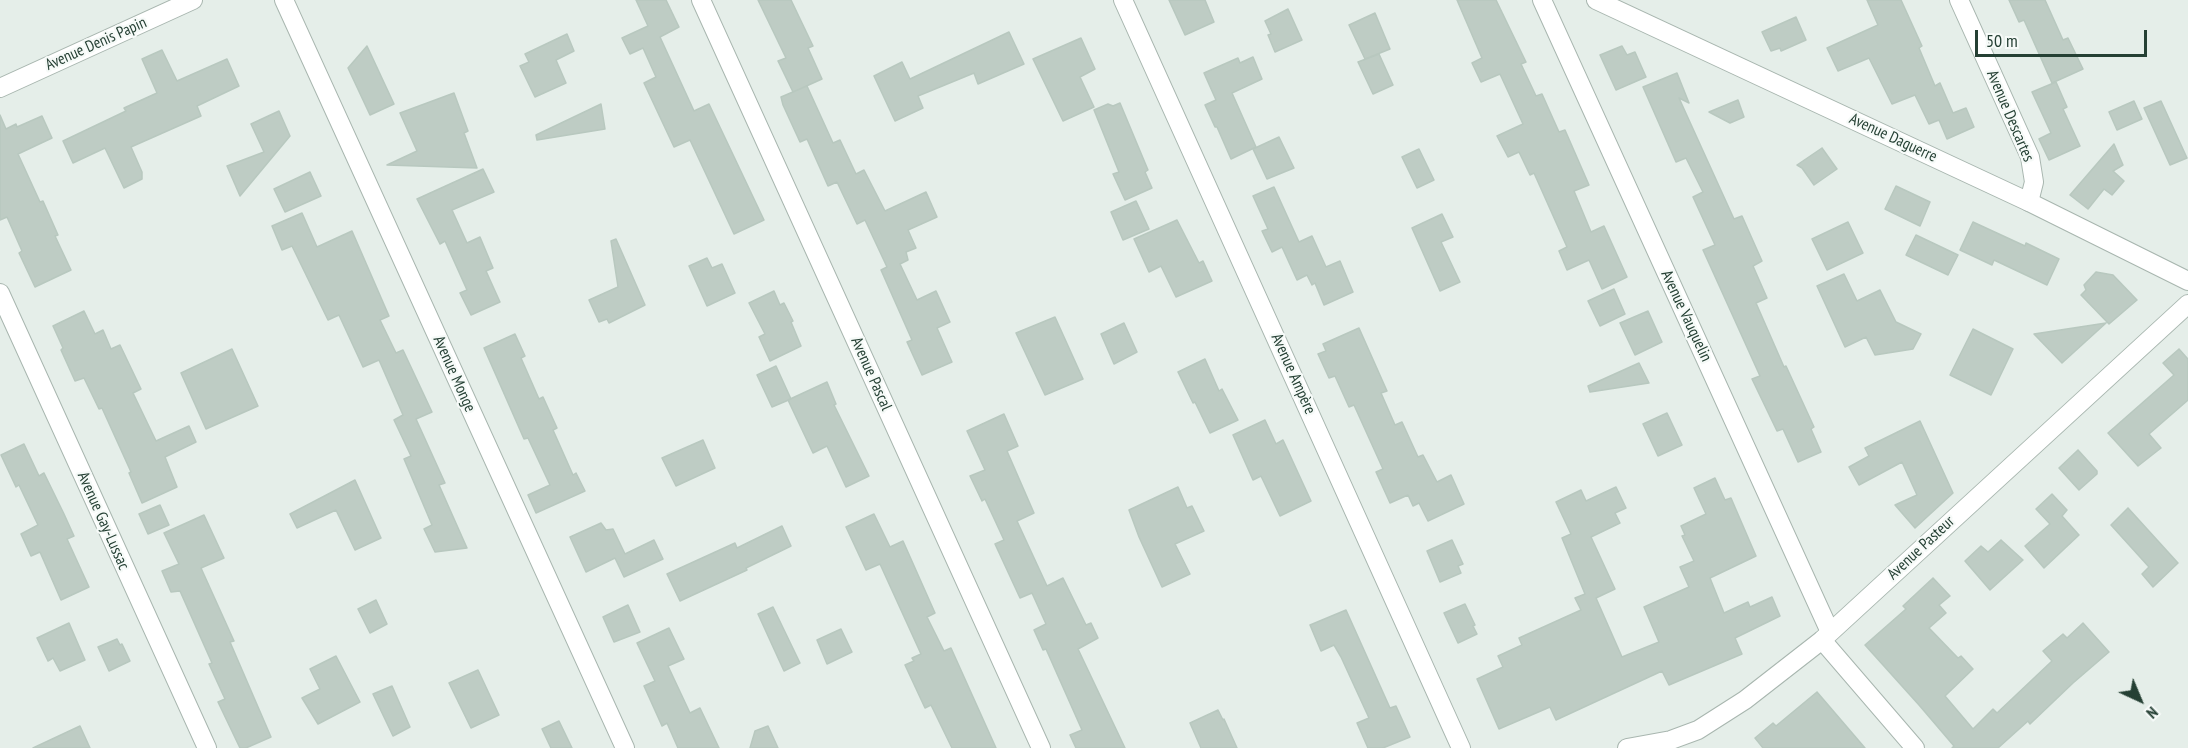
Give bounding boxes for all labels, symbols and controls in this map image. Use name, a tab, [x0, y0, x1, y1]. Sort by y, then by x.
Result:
street label: Avenue Denis Papin	[42, 13, 150, 75]
scale bar	[1978, 18, 2150, 56]
text: 50 m	[1986, 29, 2018, 52]
street label: Avenue Descartes	[1982, 67, 2038, 165]
street label: Avenue Daguerre	[1846, 109, 1940, 167]
street label: Avenue Vauquelin	[1656, 267, 1716, 365]
street label: Avenue Ampère	[1267, 331, 1319, 417]
street label: Avenue Monge	[429, 333, 479, 415]
street label: Avenue Pascal	[846, 334, 896, 414]
street label: Avenue Gay-Lussac	[73, 469, 133, 573]
street label: Avenue Pasteur	[1883, 512, 1959, 584]
north arrow	[2110, 670, 2170, 730]
text: N	[2142, 703, 2163, 723]

